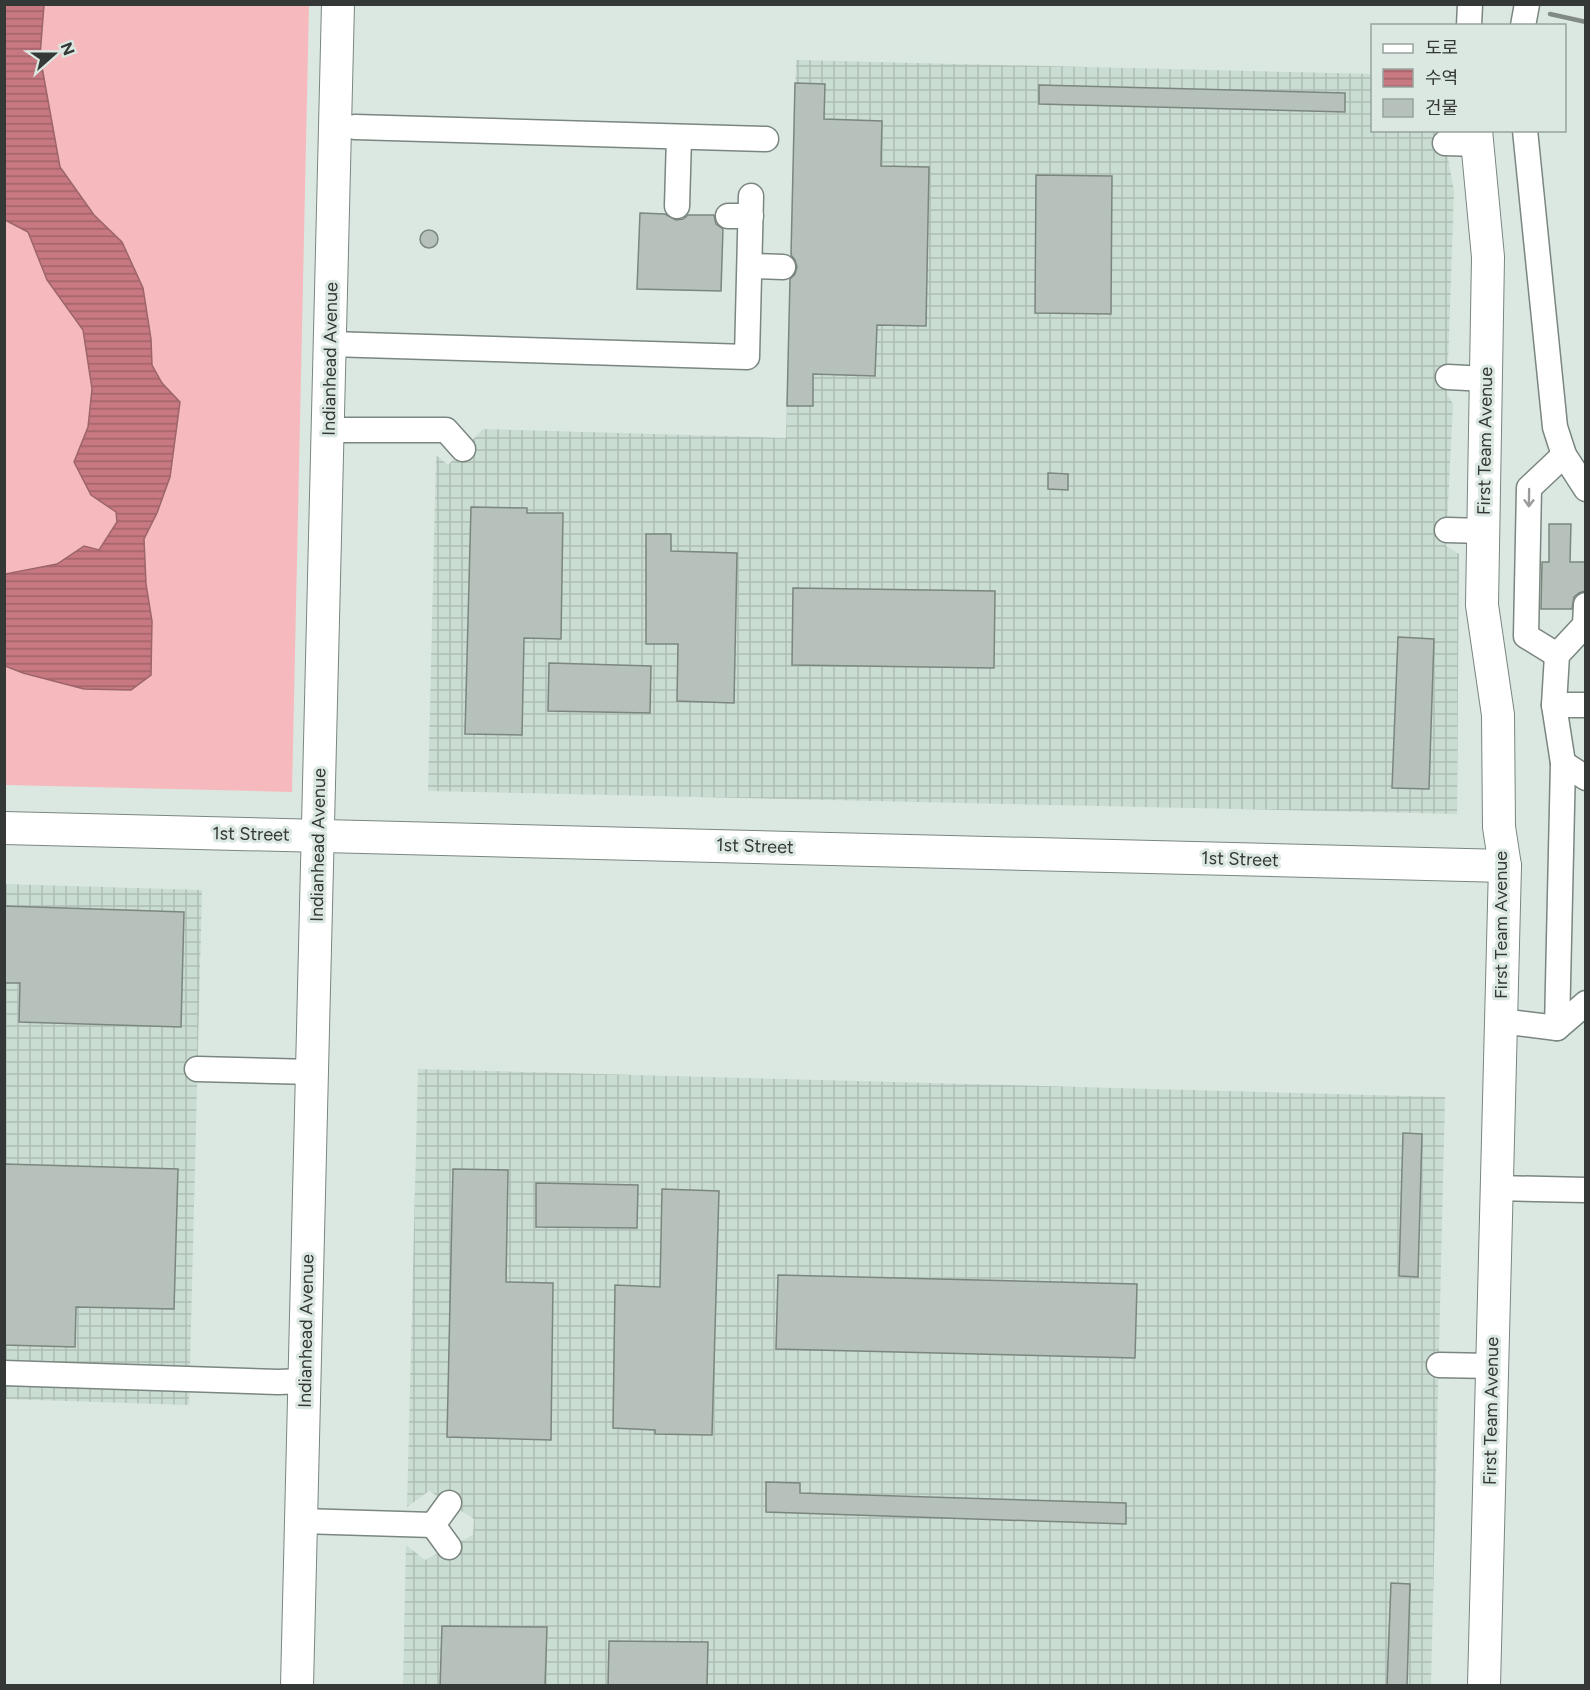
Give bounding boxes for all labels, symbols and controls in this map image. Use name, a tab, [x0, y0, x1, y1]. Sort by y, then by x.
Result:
north arrow	[24, 24, 84, 84]
legend	[1371, 24, 1566, 132]
text: 도로	[1425, 37, 1458, 59]
text: N	[56, 40, 79, 58]
text: 수역	[1425, 67, 1458, 89]
text: 건물	[1425, 97, 1458, 119]
street label: Indianhead Avenue	[318, 282, 342, 436]
street label: First Team Avenue	[1473, 367, 1497, 515]
one-way arrow	[1523, 488, 1534, 508]
street label: Indianhead Avenue	[306, 768, 330, 922]
street label: 1st Street	[212, 822, 290, 846]
street label: 1st Street	[716, 834, 794, 858]
street label: 1st Street	[1201, 847, 1279, 871]
street label: First Team Avenue	[1490, 851, 1512, 999]
street label: Indianhead Avenue	[294, 1254, 318, 1408]
street label: First Team Avenue	[1479, 1337, 1503, 1485]

